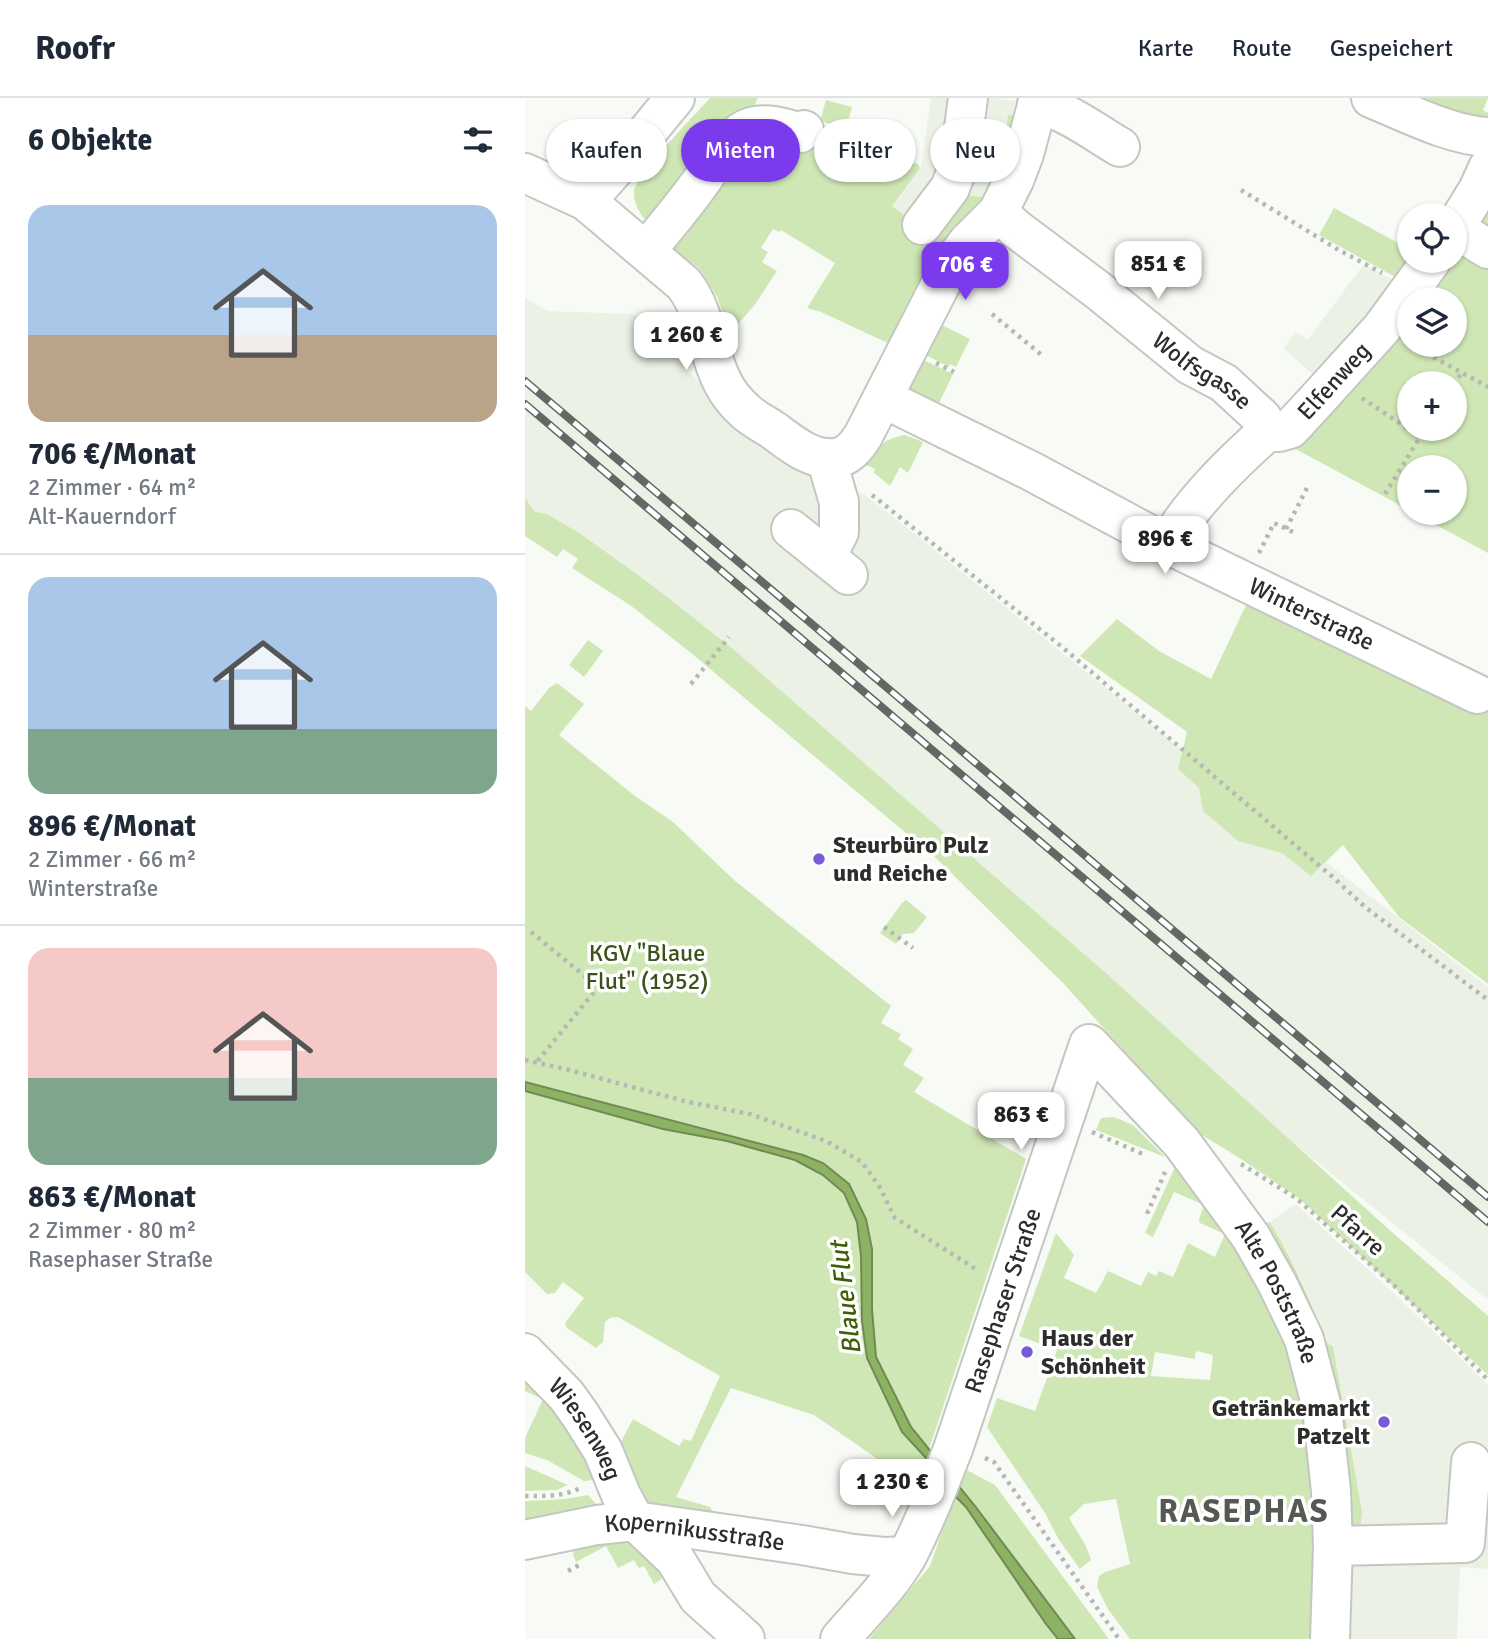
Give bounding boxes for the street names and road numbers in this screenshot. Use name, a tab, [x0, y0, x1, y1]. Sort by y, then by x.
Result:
street label: Wolfsgasse	[1146, 325, 1258, 416]
street label: Elfenweg	[1291, 336, 1377, 426]
street label: Winterstraße	[1244, 571, 1379, 657]
street label: Pfarre	[1324, 1198, 1392, 1262]
street label: Rasephaser Straße	[958, 1204, 1048, 1397]
street label: Alte Poststraße	[1228, 1214, 1325, 1367]
street label: Wiesenweg	[542, 1371, 628, 1485]
street label: Kopernikusstraße	[603, 1506, 787, 1557]

